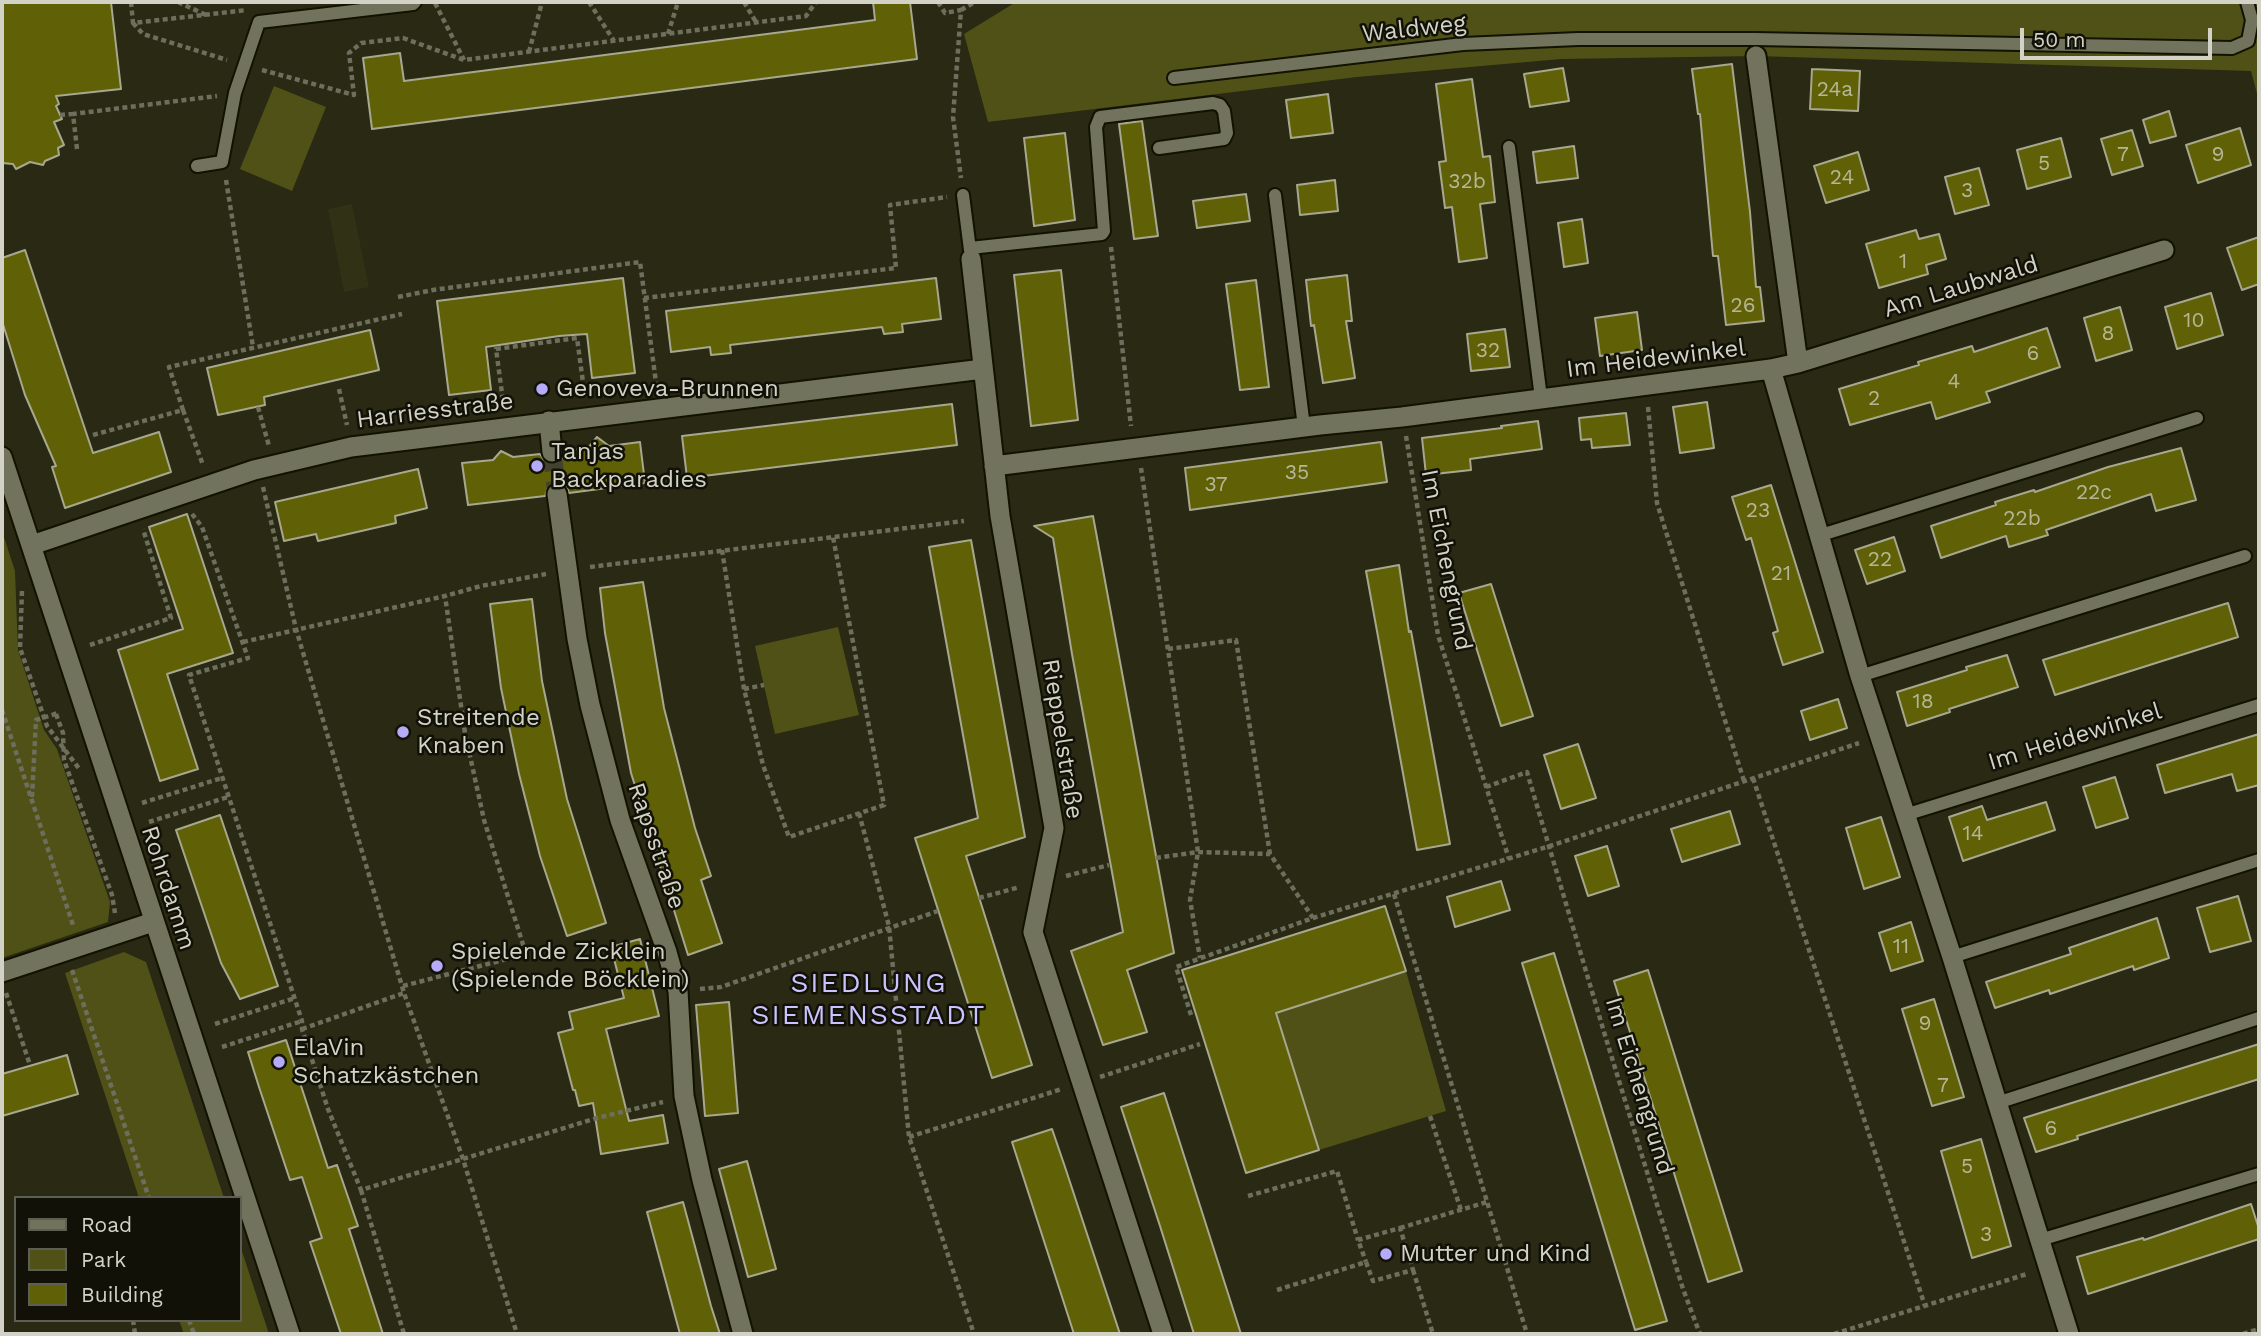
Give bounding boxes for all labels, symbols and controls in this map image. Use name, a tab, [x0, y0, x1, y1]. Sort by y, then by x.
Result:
street label: Waldweg	[1361, 9, 1467, 49]
scale bar	[2023, 14, 2216, 58]
text: 50 m	[2033, 27, 2085, 52]
house number: 24a	[1817, 77, 1853, 103]
house number: 7	[2117, 142, 2129, 168]
house number: 9	[2212, 142, 2224, 168]
house number: 5	[2038, 151, 2050, 177]
house number: 24	[1830, 165, 1854, 191]
house number: 32b	[1448, 169, 1486, 195]
house number: 3	[1961, 178, 1973, 204]
house number: 1	[1899, 249, 1907, 275]
street label: Am Laubwald	[1880, 250, 2042, 324]
house number: 26	[1730, 293, 1756, 319]
house number: 10	[2183, 308, 2205, 334]
house number: 8	[2102, 321, 2114, 347]
street label: Im Heidewinkel	[1565, 334, 1747, 384]
house number: 32	[1476, 338, 1500, 364]
house number: 6	[2027, 341, 2039, 367]
house number: 4	[1948, 369, 1960, 395]
place label: Genoveva-Brunnen	[556, 375, 779, 403]
marker: Genoveva-Brunnen	[534, 381, 550, 397]
house number: 2	[1868, 386, 1880, 412]
street label: Harriesstraße	[355, 387, 515, 435]
place label: Tanjas Backparadies	[551, 438, 707, 494]
marker: Tanjas Backparadies	[529, 458, 545, 474]
house number: 35	[1285, 460, 1309, 486]
street label: Im Eichengrund	[1414, 467, 1478, 653]
house number: 37	[1204, 472, 1228, 498]
house number: 22c	[2076, 480, 2112, 506]
house number: 23	[1746, 498, 1770, 524]
house number: 22b	[2003, 506, 2041, 532]
house number: 22	[1868, 547, 1892, 573]
house number: 21	[1771, 561, 1791, 587]
street label: Rieppelstraße	[1035, 657, 1089, 821]
house number: 18	[1912, 689, 1934, 715]
street label: Im Heidewinkel	[1985, 697, 2165, 777]
place label: Streitende Knaben	[417, 704, 540, 760]
marker: Streitende Knaben	[395, 724, 411, 740]
street label: Rapsstraße	[621, 779, 691, 913]
house number: 14	[1962, 821, 1984, 847]
street label: Rohrdamm	[134, 822, 202, 954]
house number: 11	[1893, 934, 1909, 960]
place label: Spielende Zicklein (Spielende Böcklein)	[451, 938, 689, 994]
marker: Spielende Zicklein (Spielende Böcklein)	[429, 958, 445, 974]
district label: SIEDLUNG SIEMENSSTADT	[753, 967, 985, 1033]
street label: Im Eichengrund	[1598, 994, 1680, 1178]
house number: 9	[1919, 1011, 1931, 1037]
place label: ElaVin Schatzkästchen	[293, 1034, 479, 1090]
marker: ElaVin Schatzkästchen	[271, 1054, 287, 1070]
house number: 7	[1937, 1073, 1949, 1099]
house number: 6	[2045, 1116, 2057, 1142]
house number: 5	[1961, 1154, 1973, 1180]
legend	[14, 1196, 242, 1322]
text: Road	[81, 1212, 132, 1237]
house number: 3	[1980, 1222, 1992, 1248]
place label: Mutter und Kind	[1400, 1240, 1590, 1268]
marker: Mutter und Kind	[1378, 1246, 1394, 1262]
text: Park	[81, 1247, 126, 1272]
text: Building	[81, 1282, 163, 1307]

